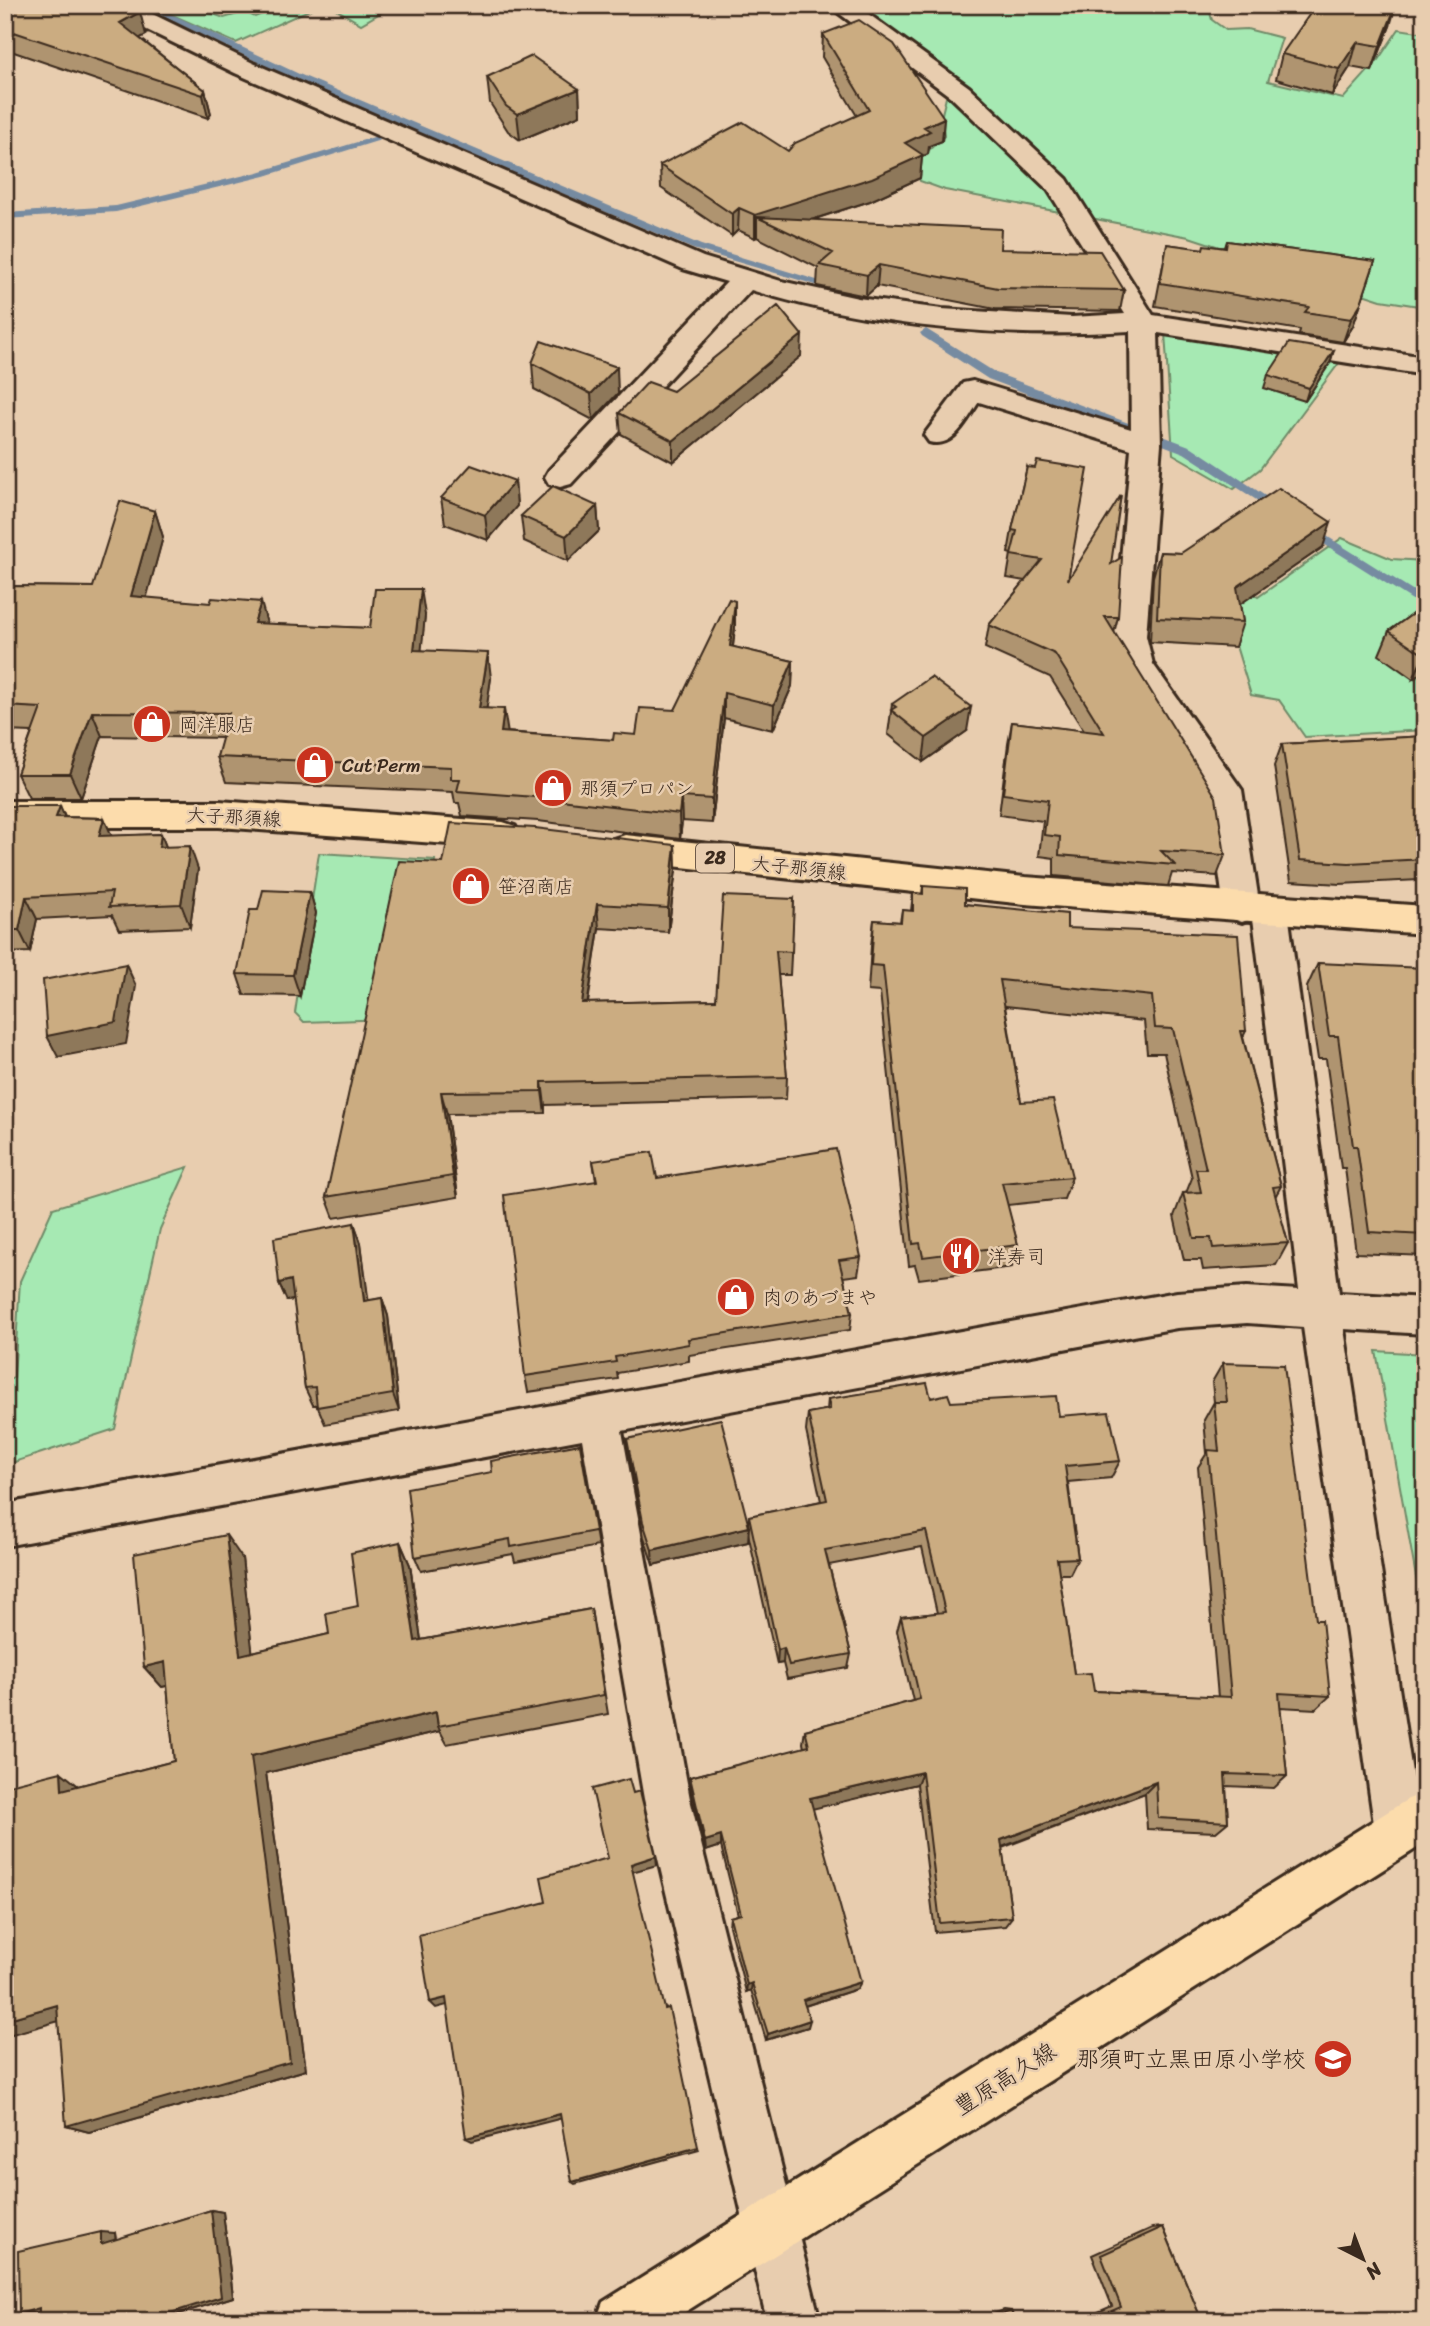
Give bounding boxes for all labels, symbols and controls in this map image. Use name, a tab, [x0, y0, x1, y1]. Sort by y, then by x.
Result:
shop icon: 岡洋服店	[131, 703, 173, 745]
place label: 岡洋服店	[179, 708, 255, 741]
shop icon: Cut Perm	[294, 744, 336, 786]
place label: Cut Perm	[342, 749, 421, 782]
shop icon: 那須プロパン	[532, 767, 574, 809]
place label: 那須プロパン	[580, 772, 694, 805]
street label: 大子那須線	[186, 798, 282, 836]
road number: 28	[696, 844, 734, 872]
street label: 大子那須線	[750, 847, 848, 889]
shop icon: 笹沼商店	[450, 865, 492, 907]
place label: 笹沼商店	[498, 870, 574, 903]
restaurant icon: 洋寿司	[940, 1235, 982, 1277]
place label: 洋寿司	[988, 1240, 1045, 1273]
shop icon: 肉のあづまや	[715, 1276, 757, 1318]
place label: 肉のあづまや	[763, 1281, 877, 1314]
street label: 豊原高久線	[945, 2031, 1065, 2127]
school or university icon: 那須町立黒田原小学校	[1312, 2038, 1354, 2080]
place label: 那須町立黒田原小学校	[1076, 2039, 1306, 2080]
north arrow	[1328, 2224, 1398, 2294]
text: N	[1357, 2254, 1391, 2288]

